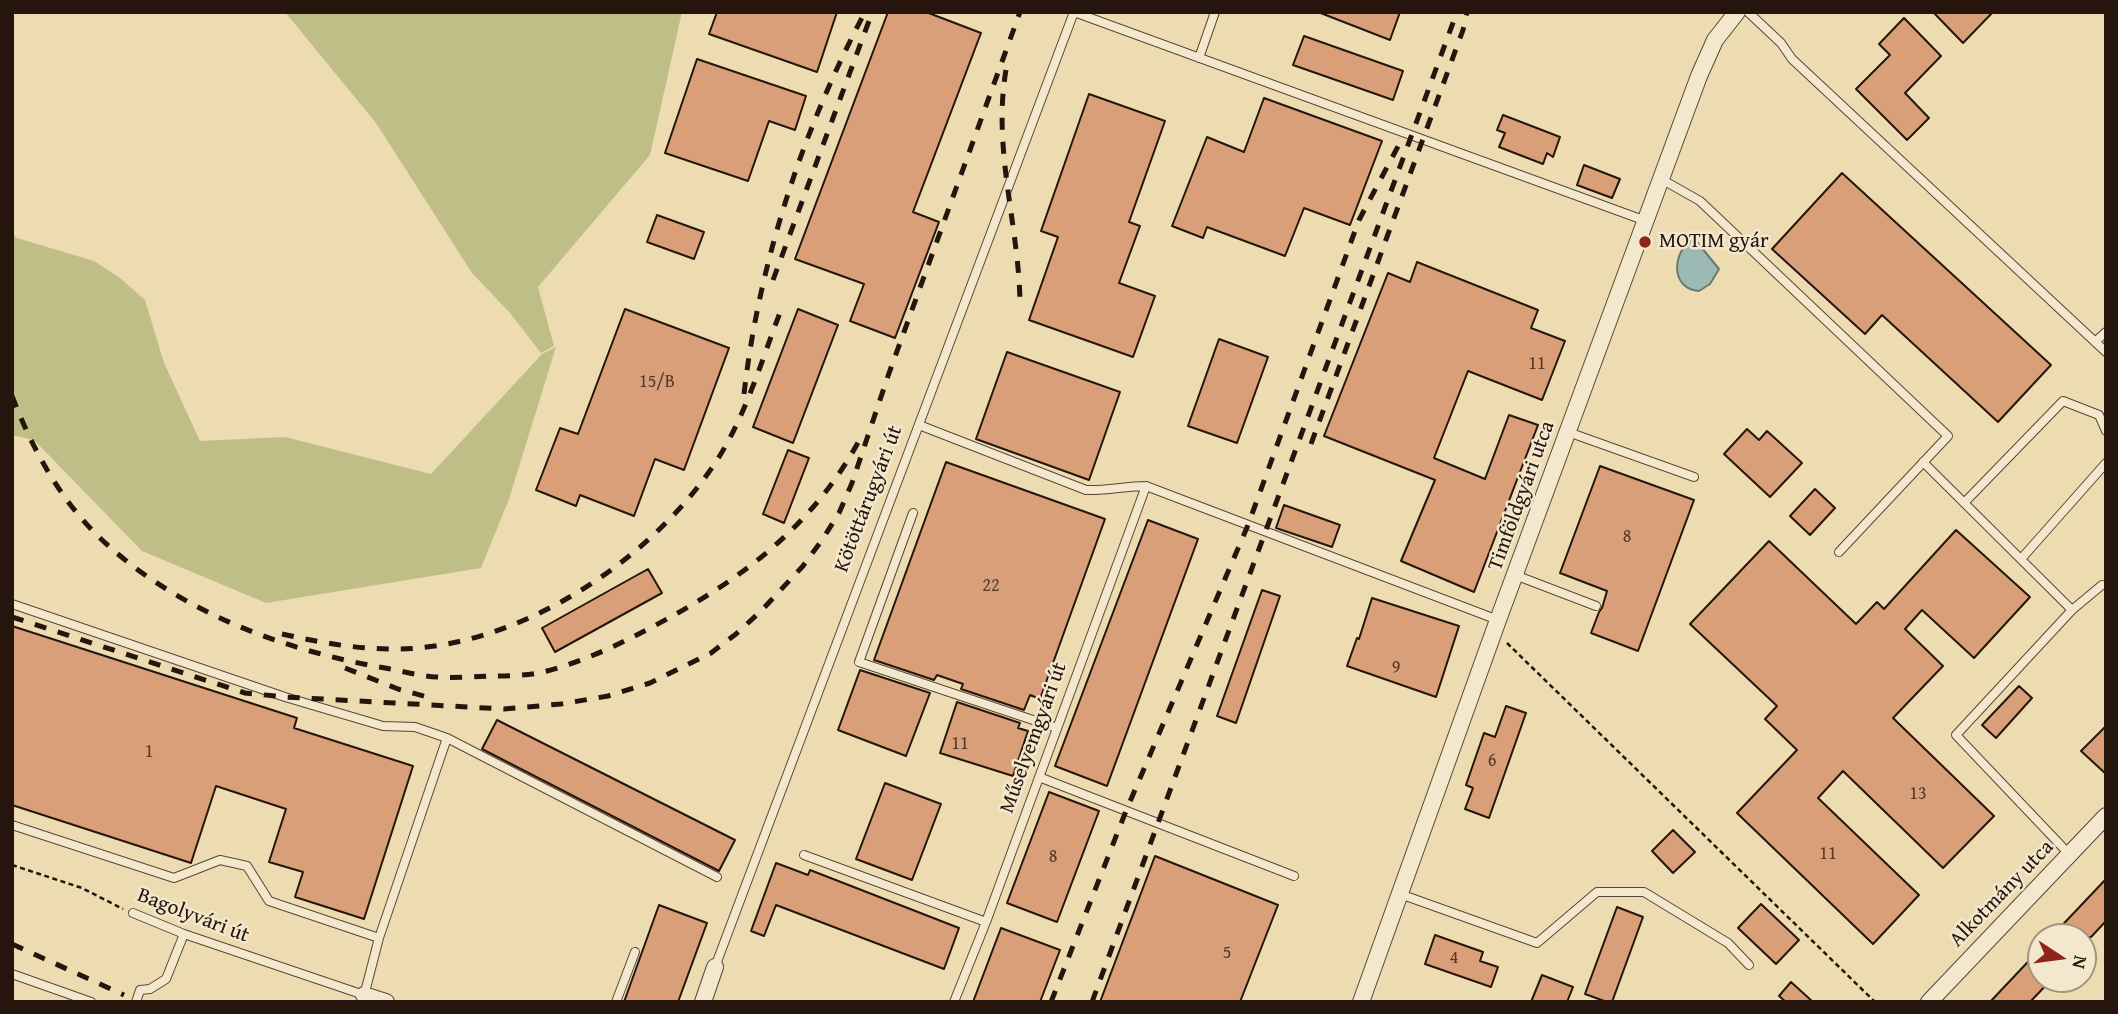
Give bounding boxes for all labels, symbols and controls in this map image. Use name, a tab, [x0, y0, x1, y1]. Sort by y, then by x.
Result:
place label: MOTIM gyár	[1659, 229, 1769, 255]
marker: MOTIM gyár	[1637, 234, 1653, 250]
house number: 11	[1528, 353, 1546, 375]
house number: 15/B	[639, 371, 675, 393]
street label: Timföldgyári utca	[1483, 418, 1561, 574]
street label: Kötöttárugyári út	[829, 422, 909, 576]
house number: 8	[1623, 526, 1631, 548]
house number: 22	[982, 575, 1000, 597]
house number: 9	[1392, 657, 1400, 679]
street label: Műselyemgyári út	[995, 659, 1073, 817]
house number: 11	[951, 733, 969, 755]
house number: 1	[145, 741, 153, 763]
house number: 6	[1488, 750, 1496, 772]
house number: 13	[1909, 783, 1927, 805]
street label: Alkotmány utca	[1945, 835, 2059, 953]
house number: 11	[1819, 843, 1837, 865]
house number: 8	[1049, 846, 1057, 868]
street label: Bagolyvári út	[134, 883, 252, 949]
north arrow	[2027, 923, 2097, 993]
house number: 5	[1223, 942, 1231, 964]
house number: 4	[1450, 947, 1458, 969]
text: N	[2065, 953, 2096, 972]

